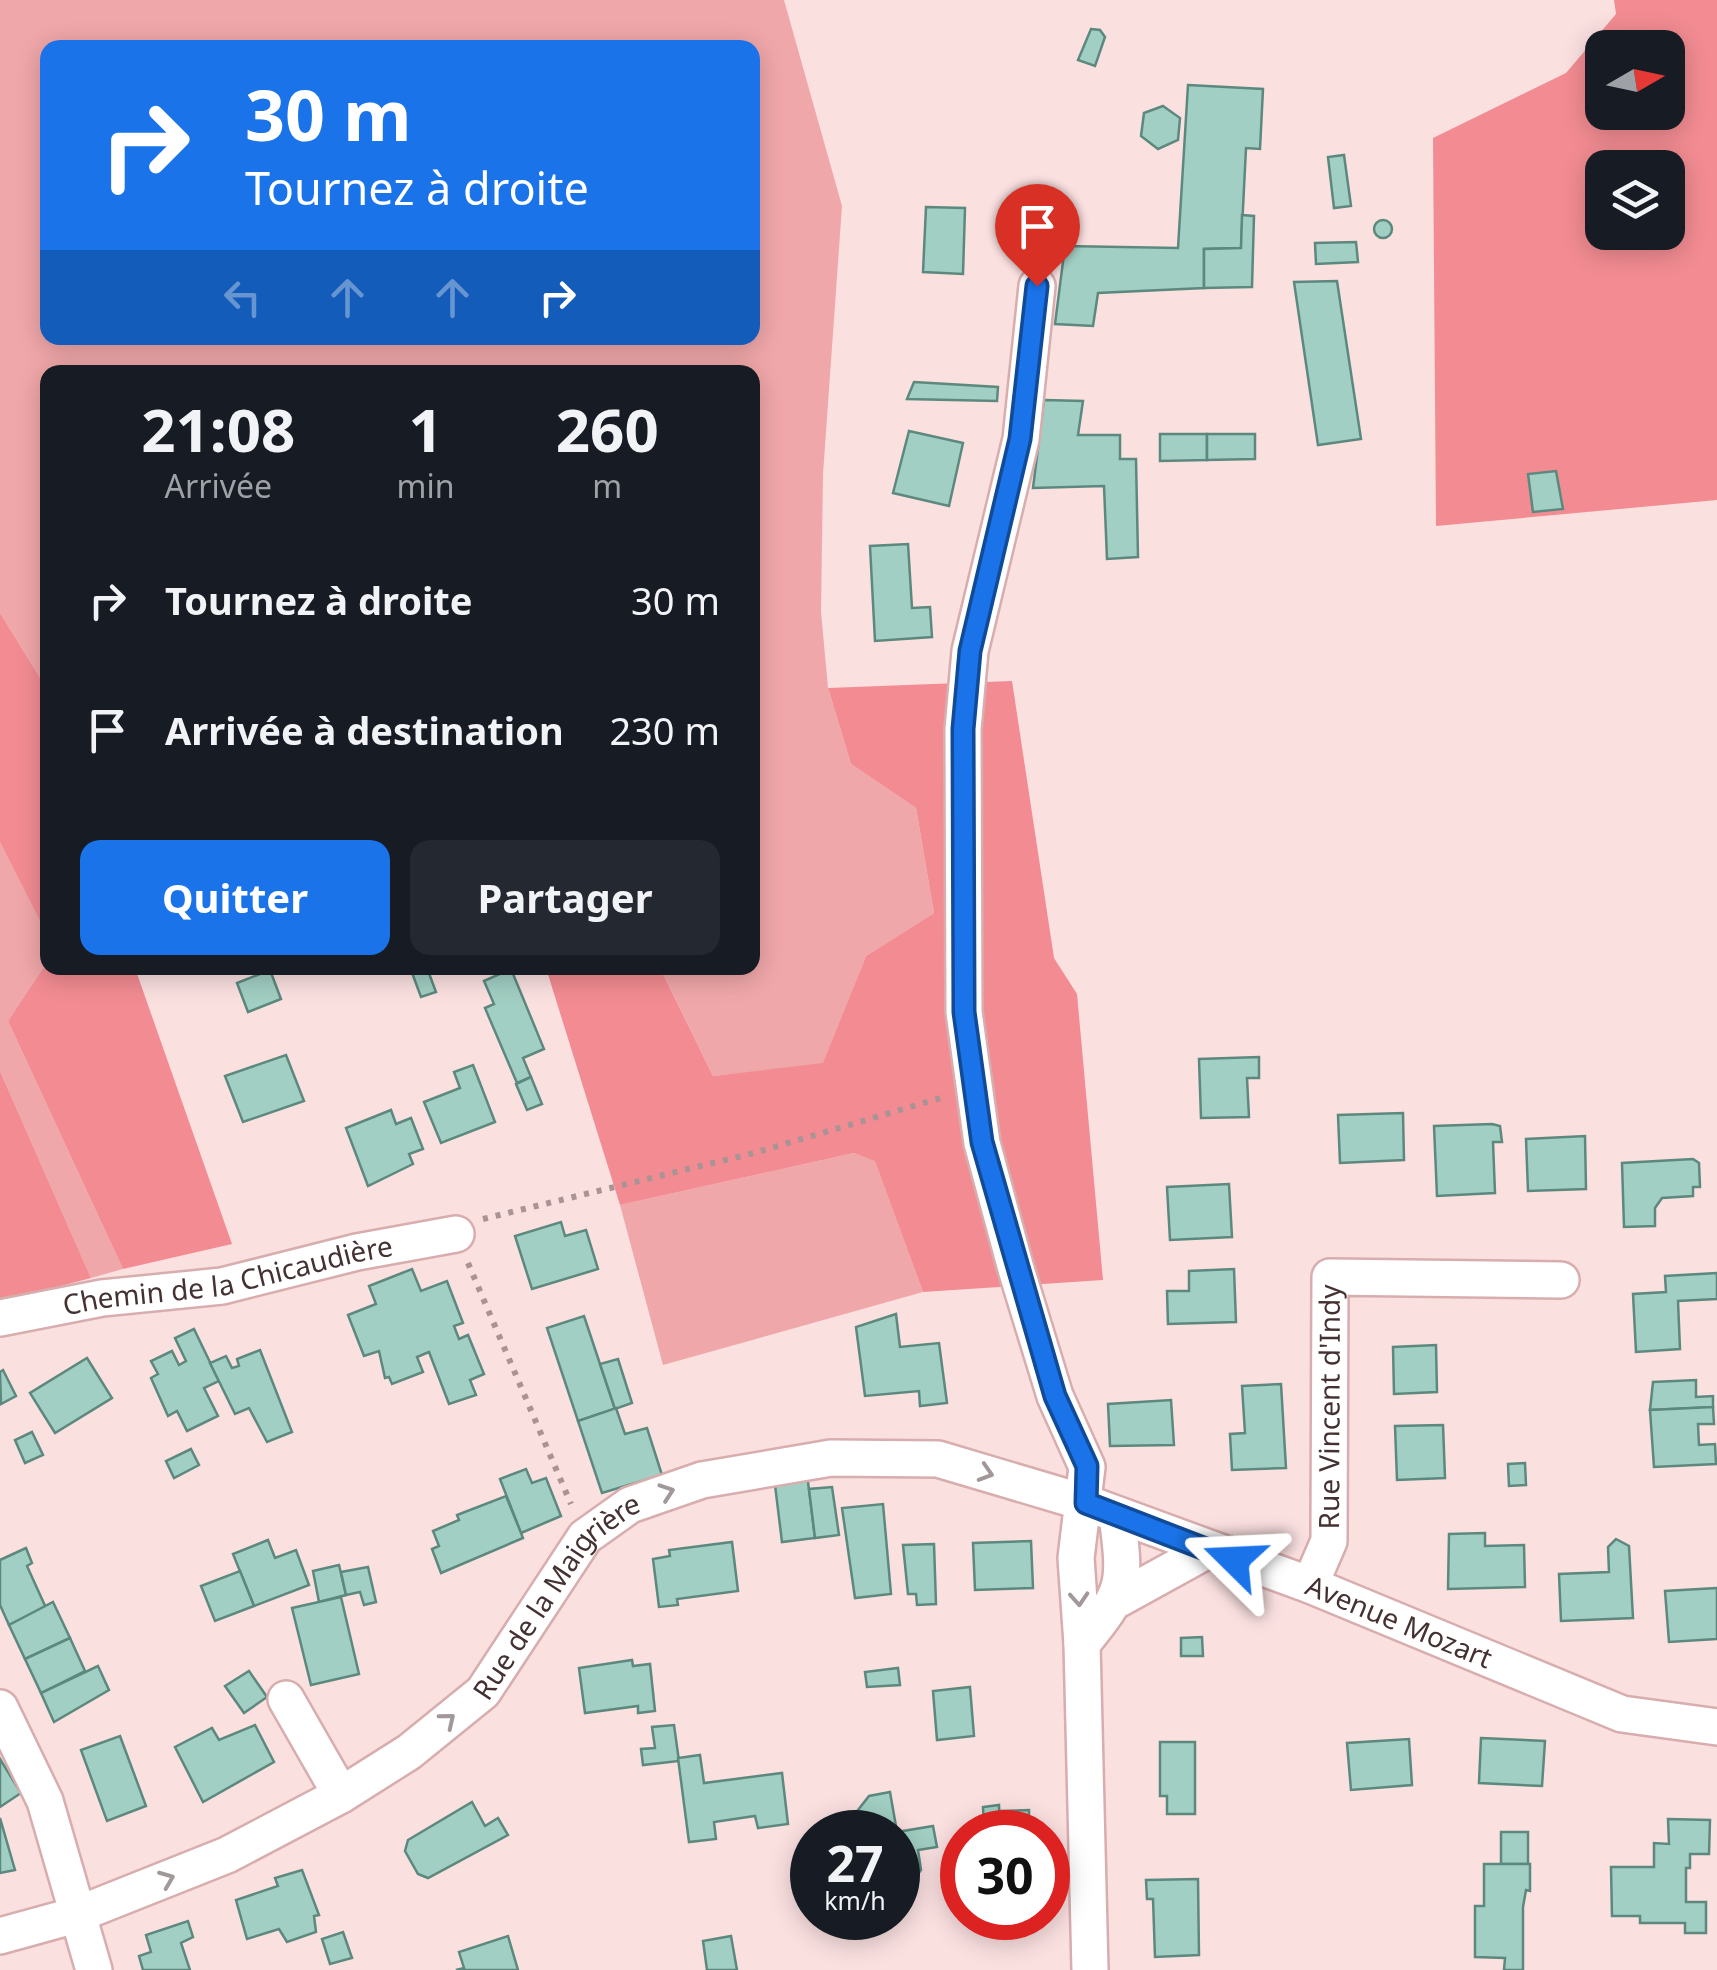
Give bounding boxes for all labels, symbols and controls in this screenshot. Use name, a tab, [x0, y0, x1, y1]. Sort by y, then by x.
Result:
north arrow	[1585, 30, 1685, 130]
map controls	[1585, 30, 1685, 250]
text: 30 m	[245, 66, 412, 162]
icon: right	[80, 80, 210, 210]
button: layers	[1585, 150, 1685, 250]
text: Tournez à droite	[245, 157, 589, 218]
pin	[995, 184, 1080, 287]
icon: arrive	[1010, 199, 1065, 254]
icon: left	[215, 270, 270, 325]
icon: ahead	[320, 270, 375, 325]
icon: ahead	[425, 270, 480, 325]
icon: right	[530, 270, 585, 325]
text: 21:08	[141, 388, 295, 470]
text: 1	[408, 388, 443, 470]
text: 260	[556, 388, 659, 470]
text: Arrivée	[165, 464, 272, 507]
text: min	[397, 464, 455, 507]
text: m	[592, 464, 622, 507]
icon: right	[80, 573, 135, 628]
text: Tournez à droite	[165, 574, 473, 626]
text: 30 m	[631, 574, 720, 626]
icon: arrive	[80, 703, 135, 758]
text: Arrivée à destination	[165, 704, 564, 756]
text: 230 m	[609, 704, 720, 756]
button: Quitter	[80, 840, 390, 955]
button: Partager	[410, 840, 720, 955]
street label: Chemin de la Chicaudière	[59, 1226, 395, 1323]
street label: Rue Vincent d'Indy	[1309, 1284, 1348, 1529]
one-way arrow	[977, 1461, 994, 1482]
street label: Rue de la Maigrière	[463, 1483, 644, 1707]
one-way arrow	[658, 1483, 675, 1504]
position arrow	[1182, 1508, 1286, 1612]
street label: Avenue Mozart	[1301, 1565, 1498, 1676]
one-way arrow	[1068, 1592, 1089, 1608]
one-way arrow	[437, 1714, 455, 1732]
speed limit sign: 30	[940, 1810, 1070, 1940]
text: 27	[826, 1829, 884, 1897]
one-way arrow	[157, 1871, 174, 1891]
text: km/h	[824, 1883, 886, 1917]

